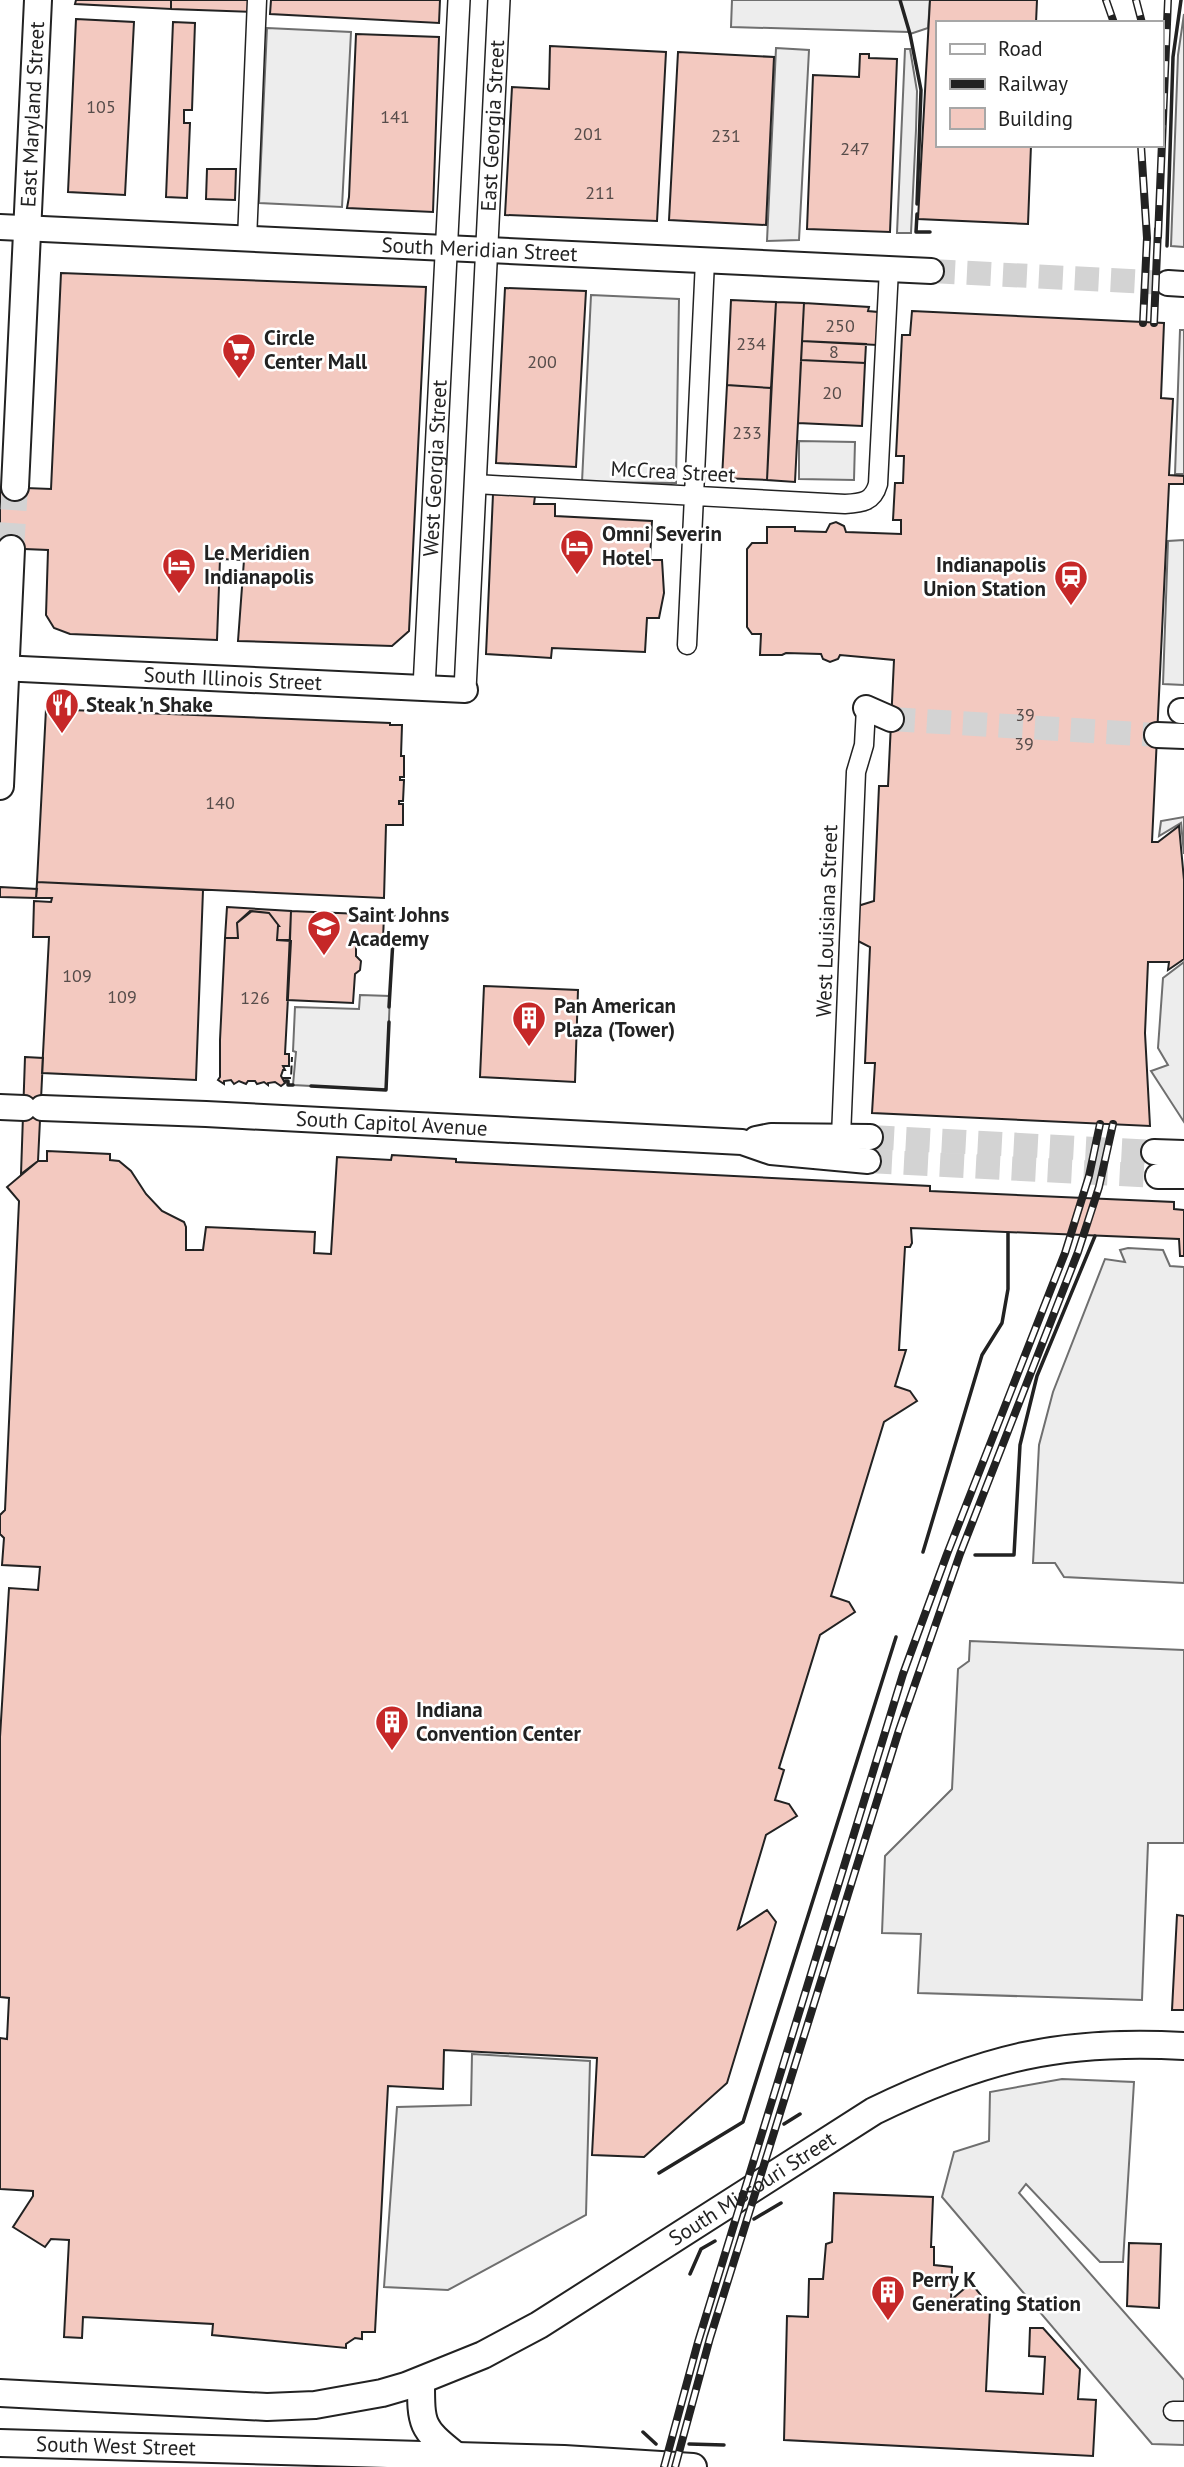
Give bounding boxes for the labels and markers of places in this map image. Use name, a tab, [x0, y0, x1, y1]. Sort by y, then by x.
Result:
place label: Circle Center Mall	[264, 324, 368, 375]
supermarket icon: Circle Center Mall	[220, 331, 258, 380]
place label: Omni Severin Hotel	[602, 520, 722, 571]
hotel icon: Omni Severin Hotel	[558, 527, 596, 576]
place label: Le Meridien Indianapolis	[204, 539, 314, 590]
hotel icon: Le Meridien Indianapolis	[160, 546, 198, 595]
place label: Indianapolis Union Station	[923, 551, 1046, 602]
station icon: Indianapolis Union Station	[1052, 558, 1090, 607]
restaurant icon: Steak 'n Shake	[43, 686, 81, 735]
place label: Steak 'n Shake	[86, 691, 213, 718]
place label: Saint Johns Academy	[348, 901, 449, 952]
school or university icon: Saint Johns Academy	[305, 908, 343, 957]
place label: Pan American Plaza (Tower)	[554, 992, 676, 1043]
building icon: Pan American Plaza (Tower)	[510, 999, 548, 1048]
place label: Indiana Convention Center	[416, 1696, 581, 1747]
building icon: Indiana Convention Center	[373, 1703, 411, 1752]
place label: Perry K Generating Station	[912, 2266, 1081, 2317]
building icon: Perry K Generating Station	[869, 2273, 907, 2322]

